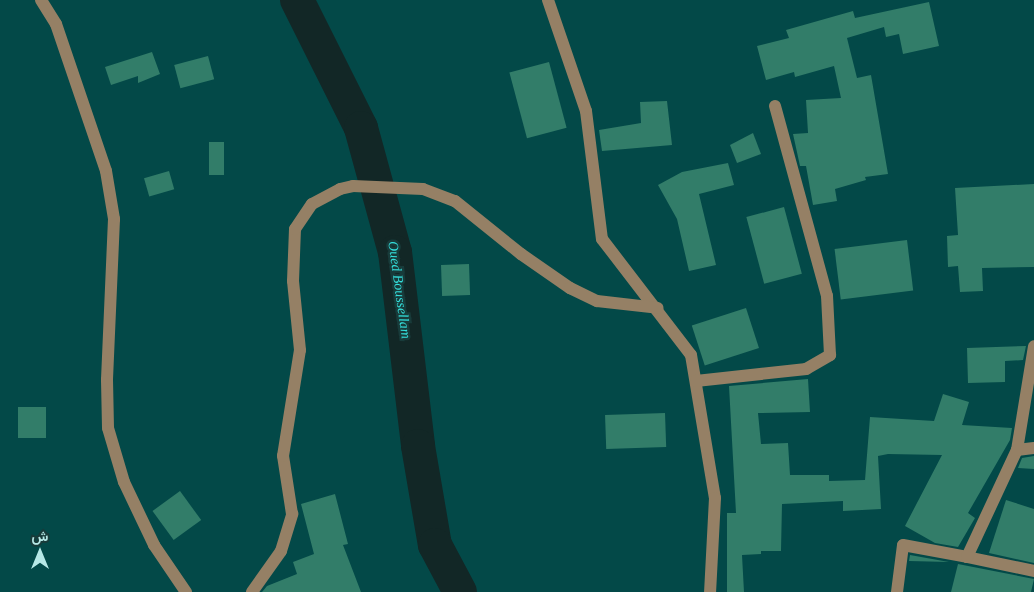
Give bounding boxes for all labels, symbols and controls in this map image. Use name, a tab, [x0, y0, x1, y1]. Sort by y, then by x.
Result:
water label: Oued Boussellam	[384, 240, 414, 340]
north arrow	[15, 527, 65, 577]
text: ش	[32, 529, 48, 544]

